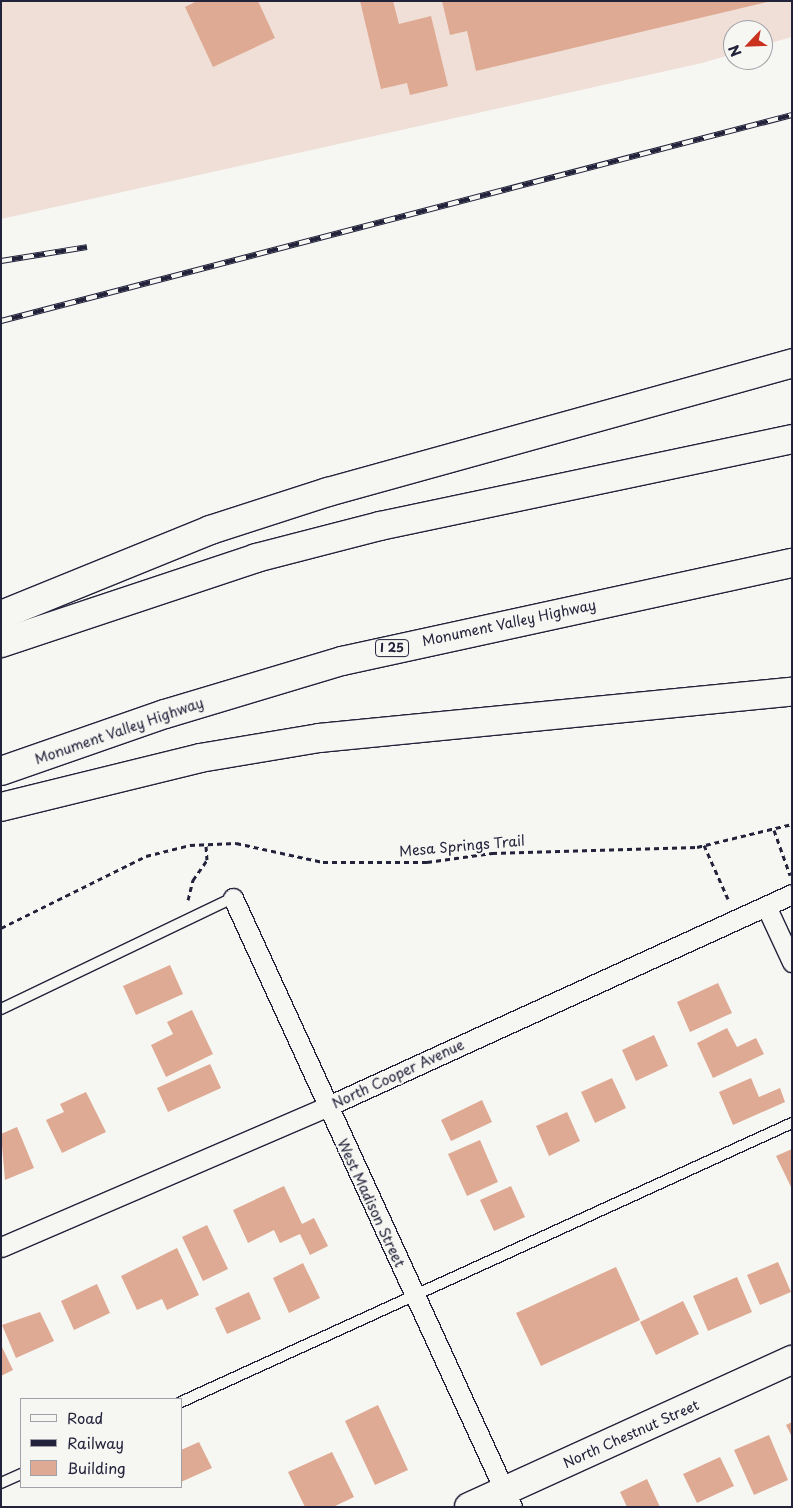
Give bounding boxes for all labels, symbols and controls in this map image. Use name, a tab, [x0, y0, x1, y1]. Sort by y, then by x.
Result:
north arrow	[723, 20, 773, 70]
text: N	[723, 42, 747, 60]
street label: Monument Valley Highway	[419, 596, 599, 650]
road number: I 25	[374, 638, 410, 658]
street label: Monument Valley Highway	[31, 694, 207, 768]
street label: Mesa Springs Trail	[399, 832, 525, 860]
street label: North Cooper Avenue	[329, 1036, 467, 1112]
street label: West Madison Street	[334, 1136, 408, 1270]
street label: North Chestnut Street	[559, 1396, 703, 1472]
legend	[20, 1398, 182, 1488]
text: Road	[67, 1406, 103, 1429]
text: Railway	[67, 1431, 124, 1454]
text: Building	[67, 1456, 126, 1479]

